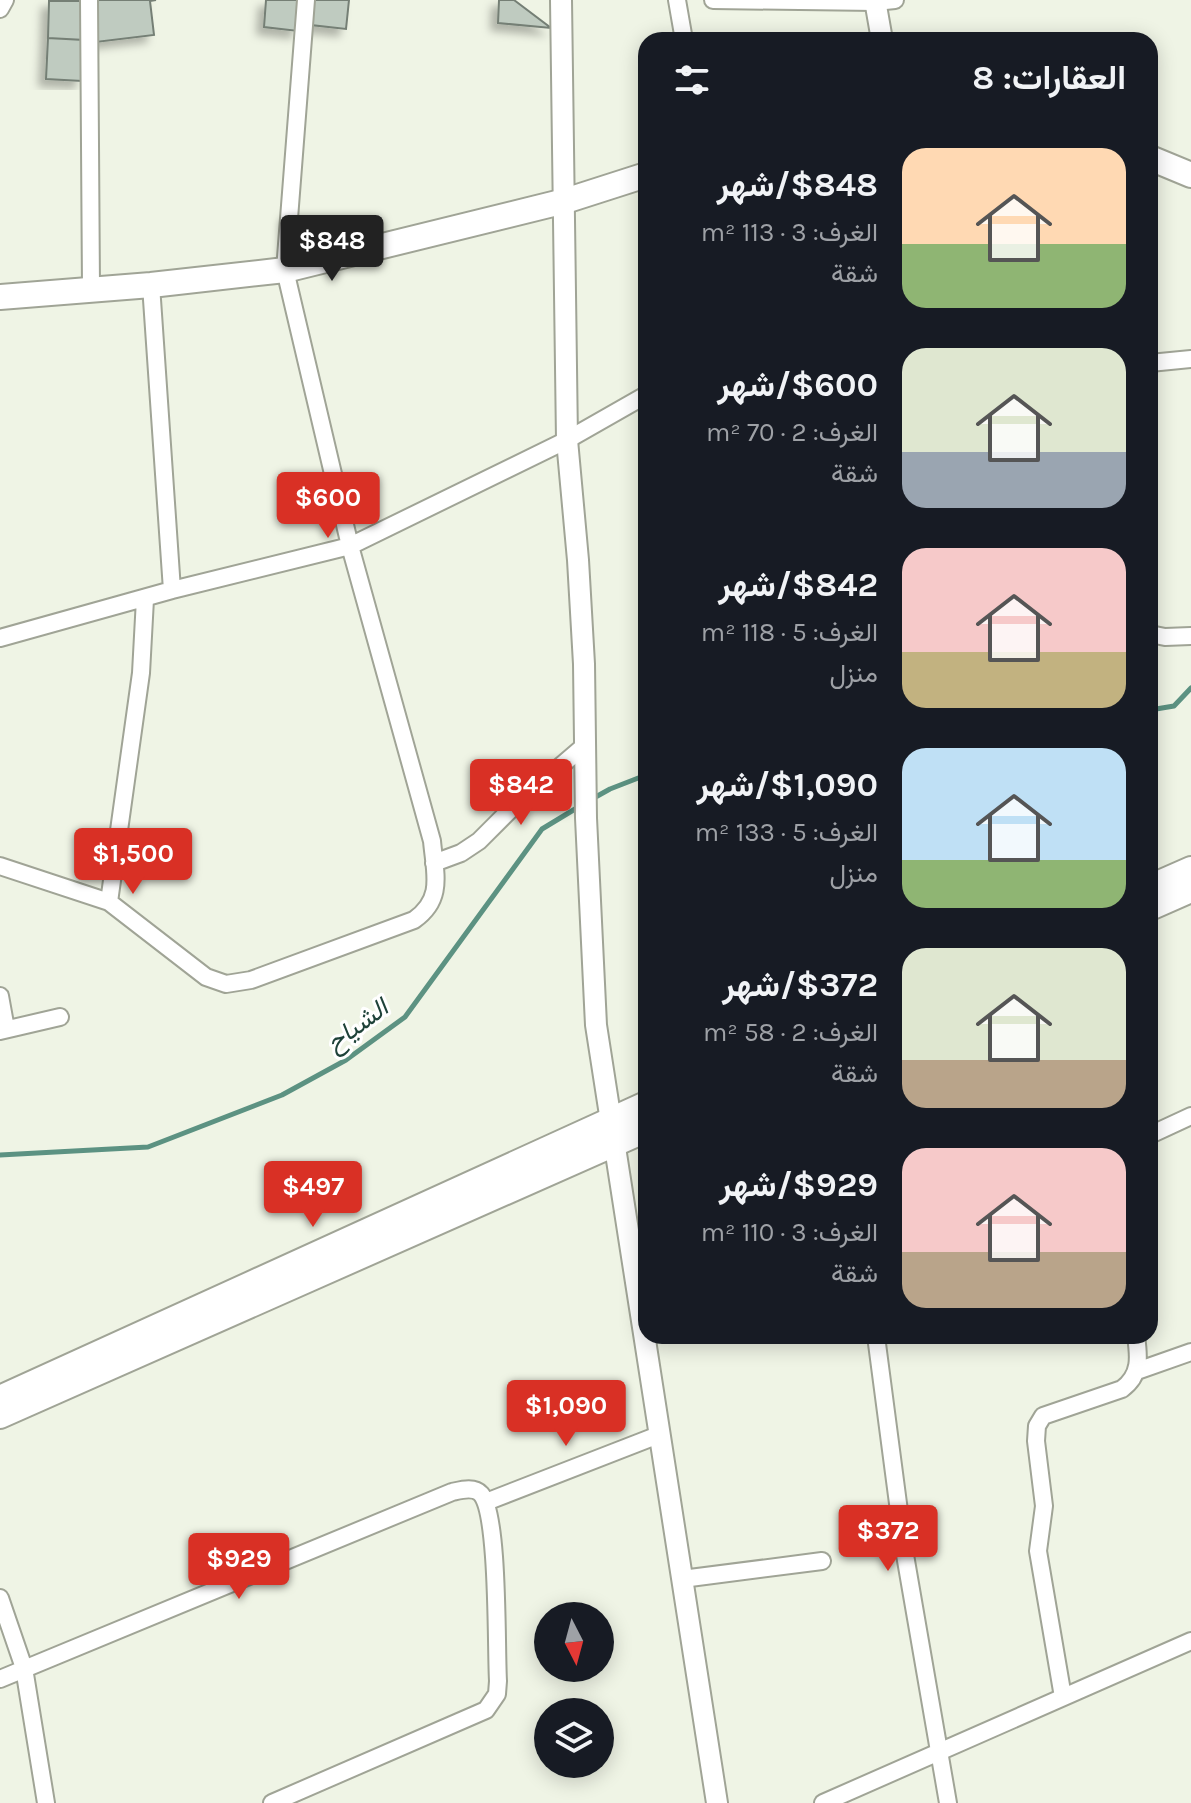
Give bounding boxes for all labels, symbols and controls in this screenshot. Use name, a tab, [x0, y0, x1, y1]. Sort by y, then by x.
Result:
icon: filters	[670, 58, 714, 102]
text: العقارات: 8	[972, 58, 1126, 98]
text: $848/شهر	[717, 165, 878, 205]
icon: home	[966, 180, 1062, 276]
pin: $848	[285, 215, 379, 283]
text: الغرف: 3 · 113 m²	[701, 217, 878, 248]
text: $848	[298, 225, 366, 256]
text: شقة	[831, 258, 878, 289]
text: $600/شهر	[717, 365, 878, 405]
icon: home	[966, 380, 1062, 476]
text: الغرف: 2 · 70 m²	[706, 417, 878, 448]
text: شقة	[831, 458, 878, 489]
pin: $600	[281, 472, 375, 540]
text: $600	[295, 482, 361, 513]
text: $842/شهر	[718, 565, 878, 605]
icon: home	[966, 580, 1062, 676]
text: الغرف: 5 · 118 m²	[701, 617, 878, 648]
text: منزل	[829, 658, 878, 689]
pin: $842	[474, 759, 568, 827]
text: $1,090/شهر	[697, 765, 878, 805]
text: $842	[488, 769, 554, 800]
icon: home	[966, 780, 1062, 876]
text: الغرف: 5 · 133 m²	[695, 817, 878, 848]
pin: $1,500	[68, 828, 198, 896]
text: $1,500	[92, 838, 174, 869]
text: منزل	[829, 858, 878, 889]
text: $372/شهر	[722, 965, 878, 1005]
icon: home	[966, 980, 1062, 1076]
water label: الشياح	[320, 990, 398, 1059]
text: الغرف: 2 · 58 m²	[703, 1017, 878, 1048]
text: شقة	[831, 1058, 878, 1089]
pin: $497	[266, 1161, 360, 1229]
text: $929/شهر	[719, 1165, 878, 1205]
text: $497	[282, 1171, 344, 1202]
icon: home	[966, 1180, 1062, 1276]
text: الغرف: 3 · 110 m²	[701, 1217, 878, 1248]
text: شقة	[831, 1258, 878, 1289]
pin: $1,090	[501, 1380, 631, 1448]
text: $1,090	[525, 1390, 607, 1421]
pin: $372	[841, 1505, 935, 1573]
text: $372	[857, 1515, 919, 1546]
pin: $929	[192, 1533, 286, 1601]
text: $929	[206, 1543, 272, 1574]
north arrow	[534, 1602, 614, 1682]
map controls	[534, 1602, 614, 1778]
button: layers	[534, 1698, 614, 1778]

